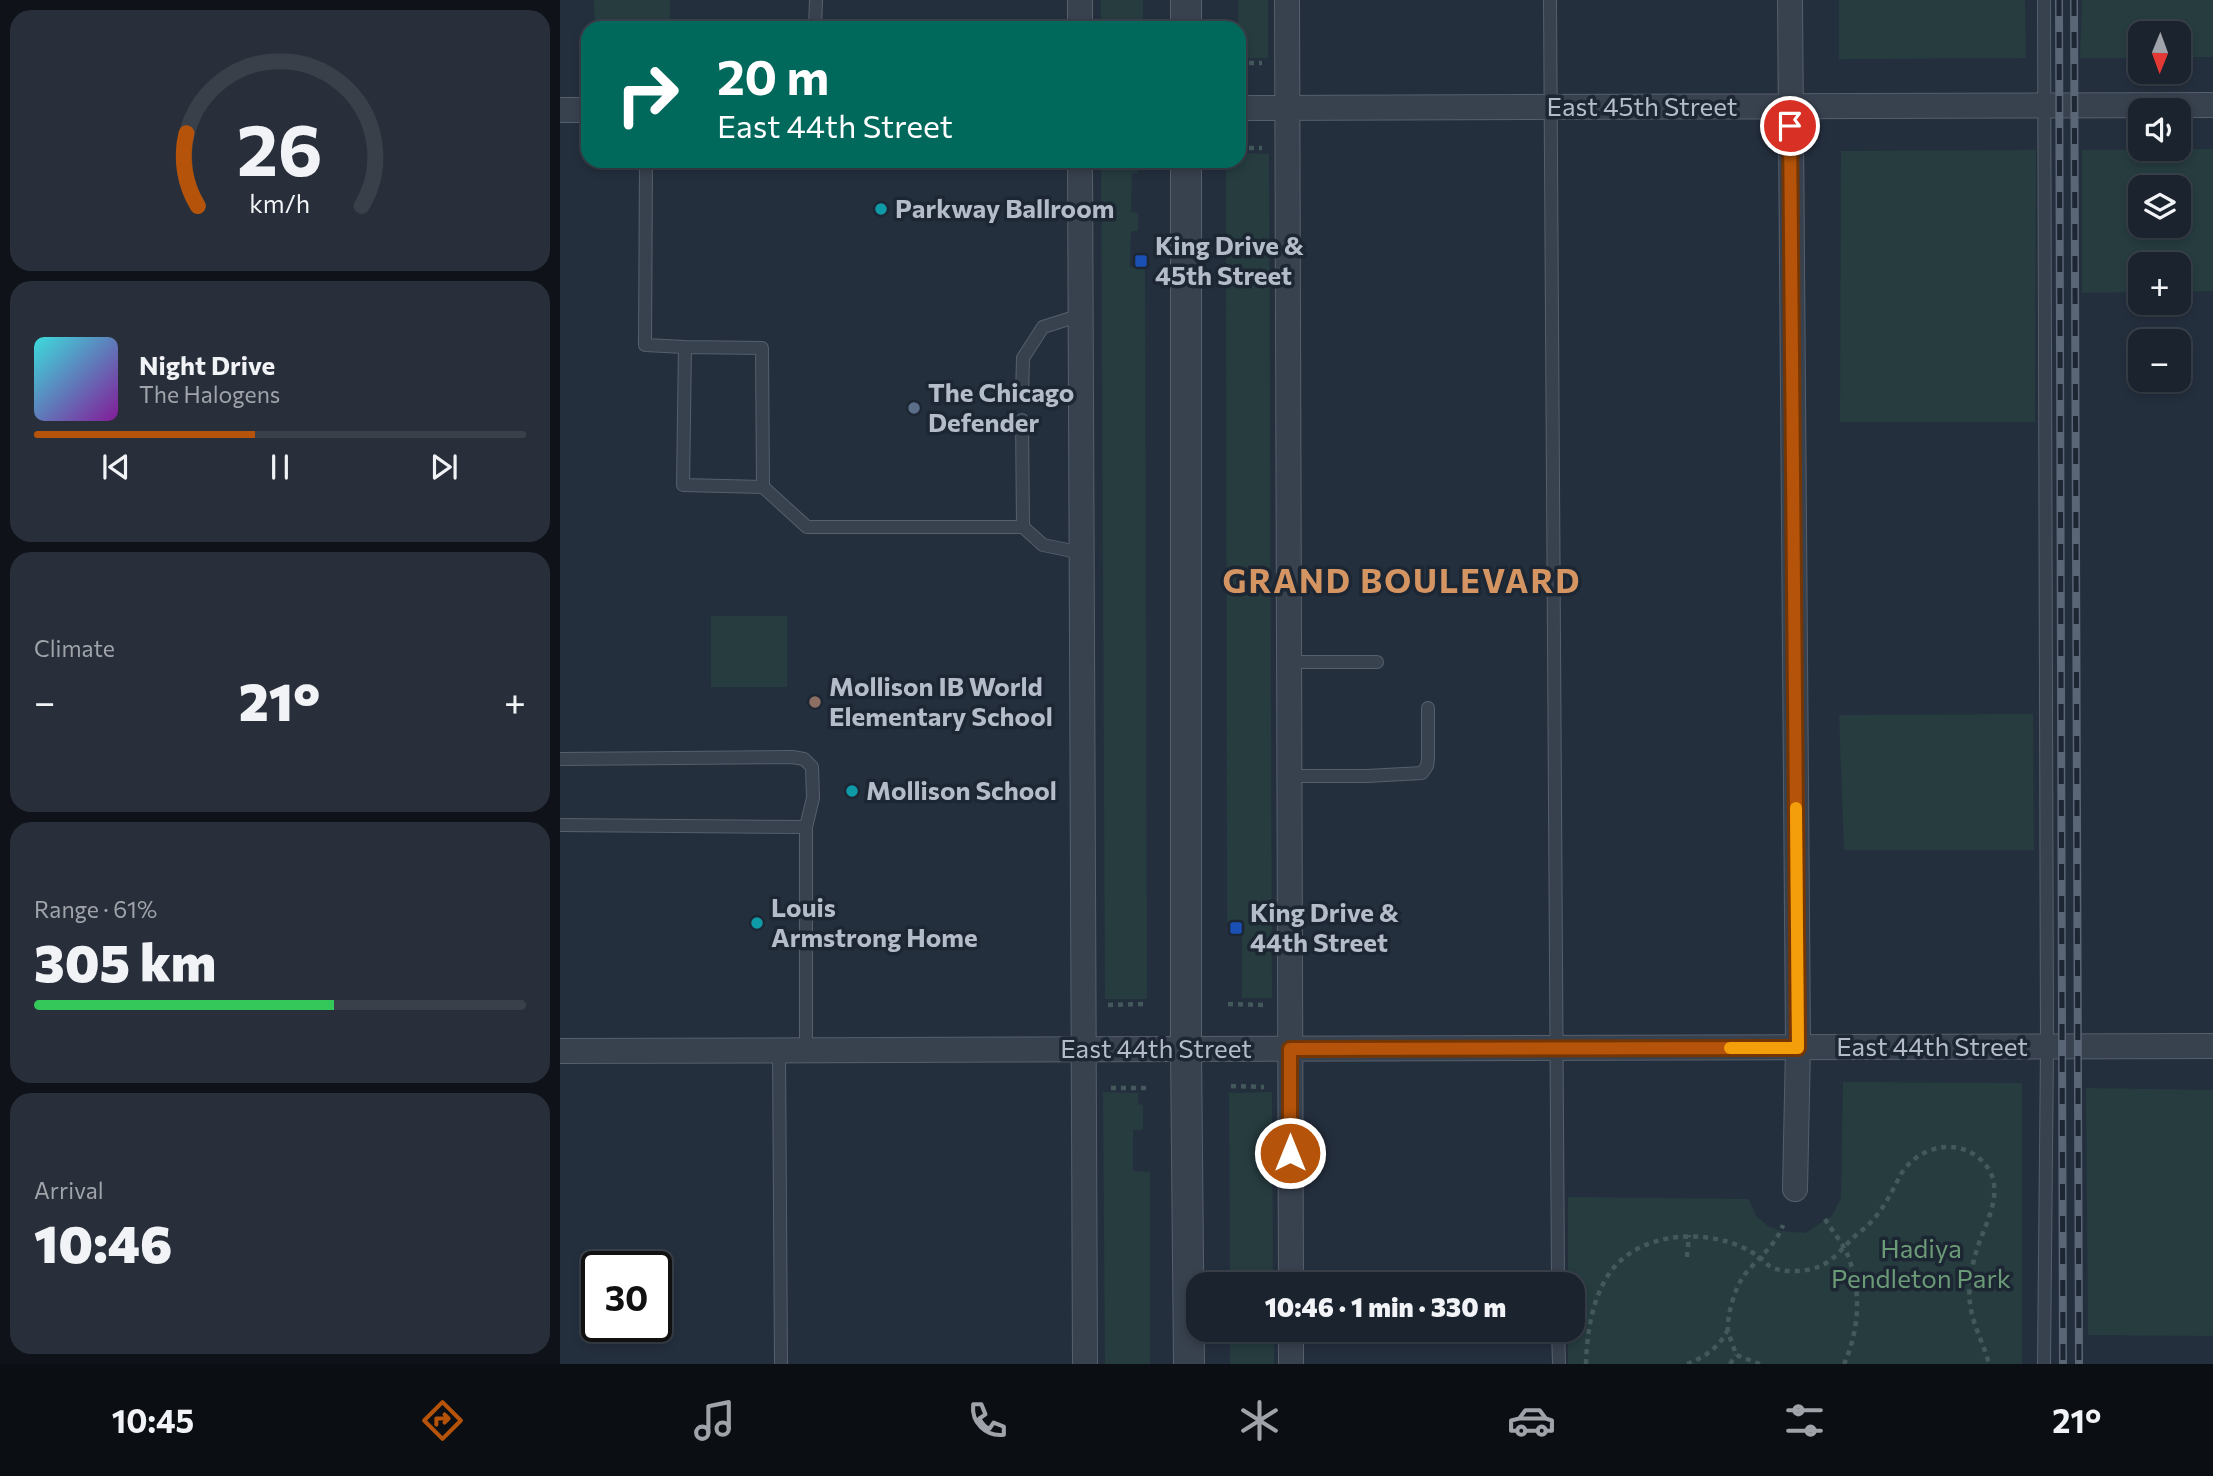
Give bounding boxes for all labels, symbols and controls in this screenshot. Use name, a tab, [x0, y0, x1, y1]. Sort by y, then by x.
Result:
north arrow	[2128, 21, 2191, 84]
map controls	[2128, 21, 2191, 392]
text: 20 m	[717, 45, 829, 105]
icon: right	[602, 49, 693, 140]
street label: East 45th Street	[1547, 90, 1738, 121]
pin	[1760, 96, 1820, 156]
button: sound	[2128, 98, 2191, 161]
text: 26	[237, 103, 323, 192]
text: East 44th Street	[717, 105, 953, 145]
icon: arrive	[1771, 107, 1809, 145]
button: layers	[2128, 175, 2191, 238]
text: km/h	[250, 188, 310, 218]
place label: Parkway Ballroom	[895, 192, 1114, 223]
marker: Parkway Ballroom	[873, 201, 889, 217]
place label: King Drive & 45th Street	[1155, 229, 1304, 290]
button: +	[2128, 252, 2191, 315]
marker: King Drive & 45th Street	[1133, 253, 1149, 269]
button: −	[2128, 329, 2191, 392]
text: Night Drive	[139, 349, 275, 380]
place label: The Chicago Defender	[928, 376, 1074, 437]
text: The Halogens	[139, 380, 280, 408]
marker: The Chicago Defender	[906, 400, 922, 416]
icon: previous	[97, 448, 135, 486]
icon: pause	[261, 448, 299, 486]
icon: next	[425, 448, 463, 486]
district label: GRAND BOULEVARD	[1222, 559, 1582, 600]
text: Climate	[34, 634, 115, 662]
text: 21°	[239, 668, 320, 732]
place label: Mollison IB World Elementary School	[829, 670, 1053, 731]
text: −	[34, 677, 56, 724]
text: +	[504, 677, 526, 724]
marker: Mollison IB World Elementary School	[807, 694, 823, 710]
place label: Mollison School	[866, 774, 1057, 805]
marker: Mollison School	[844, 783, 860, 799]
place label: Louis Armstrong Home	[771, 891, 978, 952]
text: Range · 61%	[34, 895, 157, 923]
place label: King Drive & 44th Street	[1250, 896, 1399, 957]
marker: Louis Armstrong Home	[749, 915, 765, 931]
marker: King Drive & 44th Street	[1228, 920, 1244, 936]
text: 305 km	[34, 929, 216, 993]
street label: East 44th Street	[1836, 1030, 2028, 1061]
street label: East 44th Street	[1060, 1032, 1252, 1063]
position arrow	[1253, 1116, 1327, 1190]
text: Arrival	[34, 1176, 104, 1204]
text: 10:46	[34, 1210, 172, 1274]
park label: Hadiya Pendleton Park	[1831, 1232, 2011, 1293]
speed limit sign: 30	[581, 1251, 672, 1342]
text: 10:46 · 1 min · 330 m	[1265, 1291, 1506, 1322]
icon: directions	[418, 1396, 467, 1445]
icon: music	[690, 1396, 739, 1445]
icon: phone	[963, 1396, 1012, 1445]
icon: climate	[1235, 1396, 1284, 1445]
icon: car	[1507, 1396, 1556, 1445]
icon: filters	[1780, 1396, 1829, 1445]
text: 10:45	[112, 1400, 194, 1440]
text: 21°	[2052, 1400, 2101, 1440]

